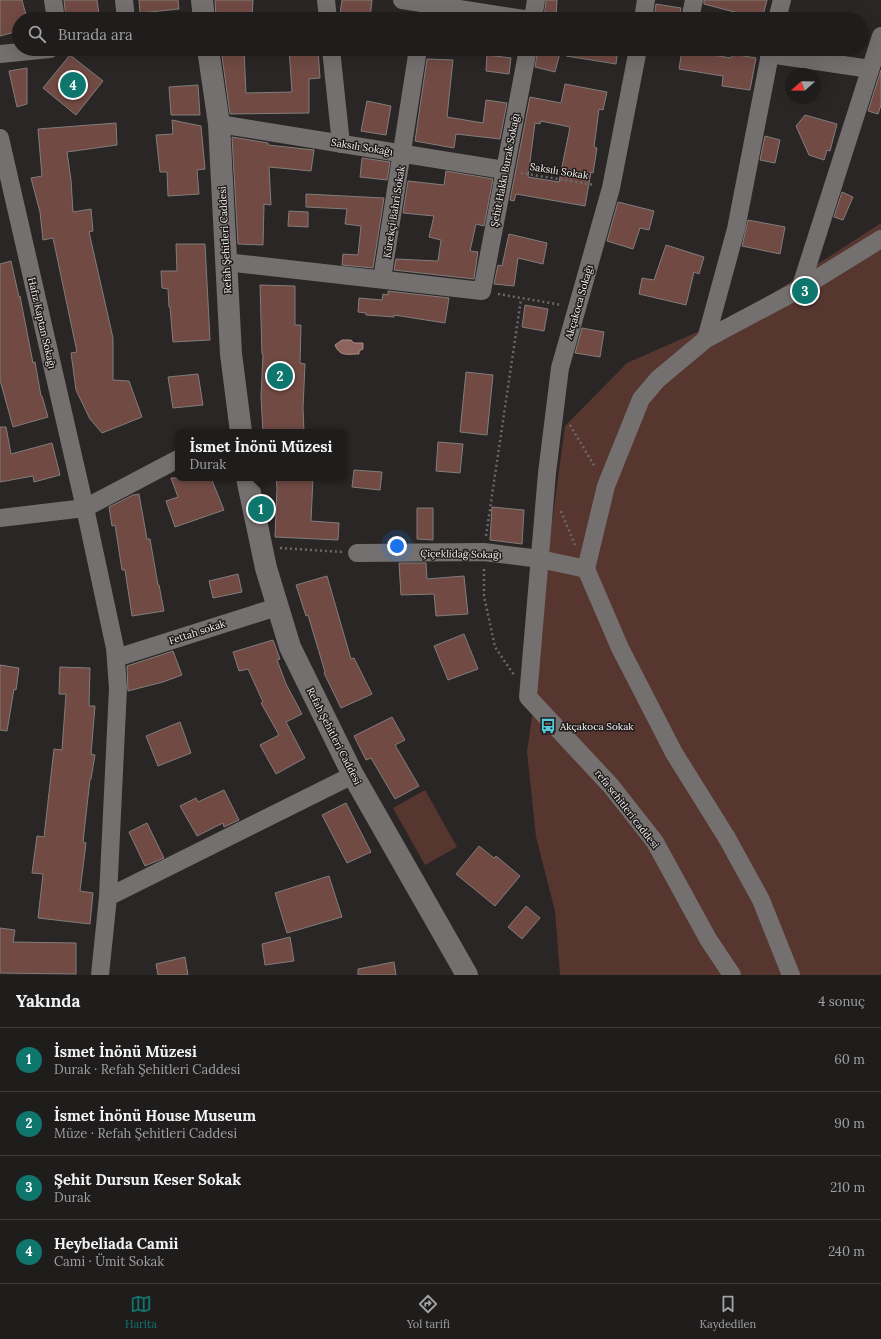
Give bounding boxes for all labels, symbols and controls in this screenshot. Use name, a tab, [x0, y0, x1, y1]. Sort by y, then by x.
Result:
search box	[12, 12, 869, 56]
icon: search	[26, 23, 48, 45]
text: Burada ara	[58, 25, 133, 44]
north arrow	[785, 68, 821, 104]
pin: 4	[60, 70, 86, 100]
street label: Şehit Hakkı Burak Sokağı	[488, 112, 522, 228]
street label: Saksılı Sokağı	[330, 136, 394, 158]
street label: Saksılı Sokak	[529, 160, 590, 182]
street label: Kürekçi Bahri Sokak	[380, 164, 408, 259]
street label: Refah Şehitleri Caddesi	[216, 186, 234, 294]
street label: Akçakoca Sokağı	[562, 263, 596, 342]
street label: Hafız Kaptan Sokağı	[25, 276, 59, 370]
pin: 3	[792, 276, 818, 306]
pin: 2	[267, 361, 293, 391]
popup	[175, 429, 347, 481]
text: İsmet İnönü Müzesi	[190, 437, 332, 456]
text: Durak	[190, 456, 226, 473]
pin: 1	[248, 494, 274, 524]
your location	[387, 536, 407, 556]
street label: Çiçeklidağ Sokağı	[420, 547, 502, 561]
street label: Fettah sokak	[167, 617, 228, 647]
street label: Refah Şehitleri Caddesi	[304, 685, 364, 787]
bus stop icon: Akçakoca Sokak	[539, 717, 557, 735]
place label: Akçakoca Sokak	[559, 720, 634, 733]
street label: refa sehitleri caddesi	[592, 767, 662, 851]
text: Yakında	[16, 990, 80, 1012]
text: 4 sonuç	[818, 993, 865, 1010]
text: İsmet İnönü Müzesi	[54, 1042, 197, 1061]
text: 1	[26, 1051, 32, 1068]
text: 60 m	[834, 1051, 865, 1068]
text: Durak · Refah Şehitleri Caddesi	[54, 1061, 240, 1078]
text: İsmet İnönü House Museum	[54, 1106, 256, 1125]
text: 2	[26, 1115, 32, 1132]
text: 90 m	[834, 1115, 865, 1132]
text: Müze · Refah Şehitleri Caddesi	[54, 1125, 237, 1142]
text: Şehit Dursun Keser Sokak	[54, 1170, 241, 1189]
text: 3	[25, 1179, 33, 1196]
text: 210 m	[830, 1179, 865, 1196]
text: Durak	[54, 1189, 91, 1206]
text: Heybeliada Camii	[54, 1234, 179, 1253]
text: 4	[25, 1243, 33, 1260]
text: 240 m	[828, 1243, 865, 1260]
text: Cami · Ümit Sokak	[54, 1253, 164, 1270]
tab: Harita	[125, 1293, 157, 1331]
tab: Yol tarifi	[407, 1293, 450, 1331]
tab: Kaydedilen	[700, 1293, 756, 1331]

